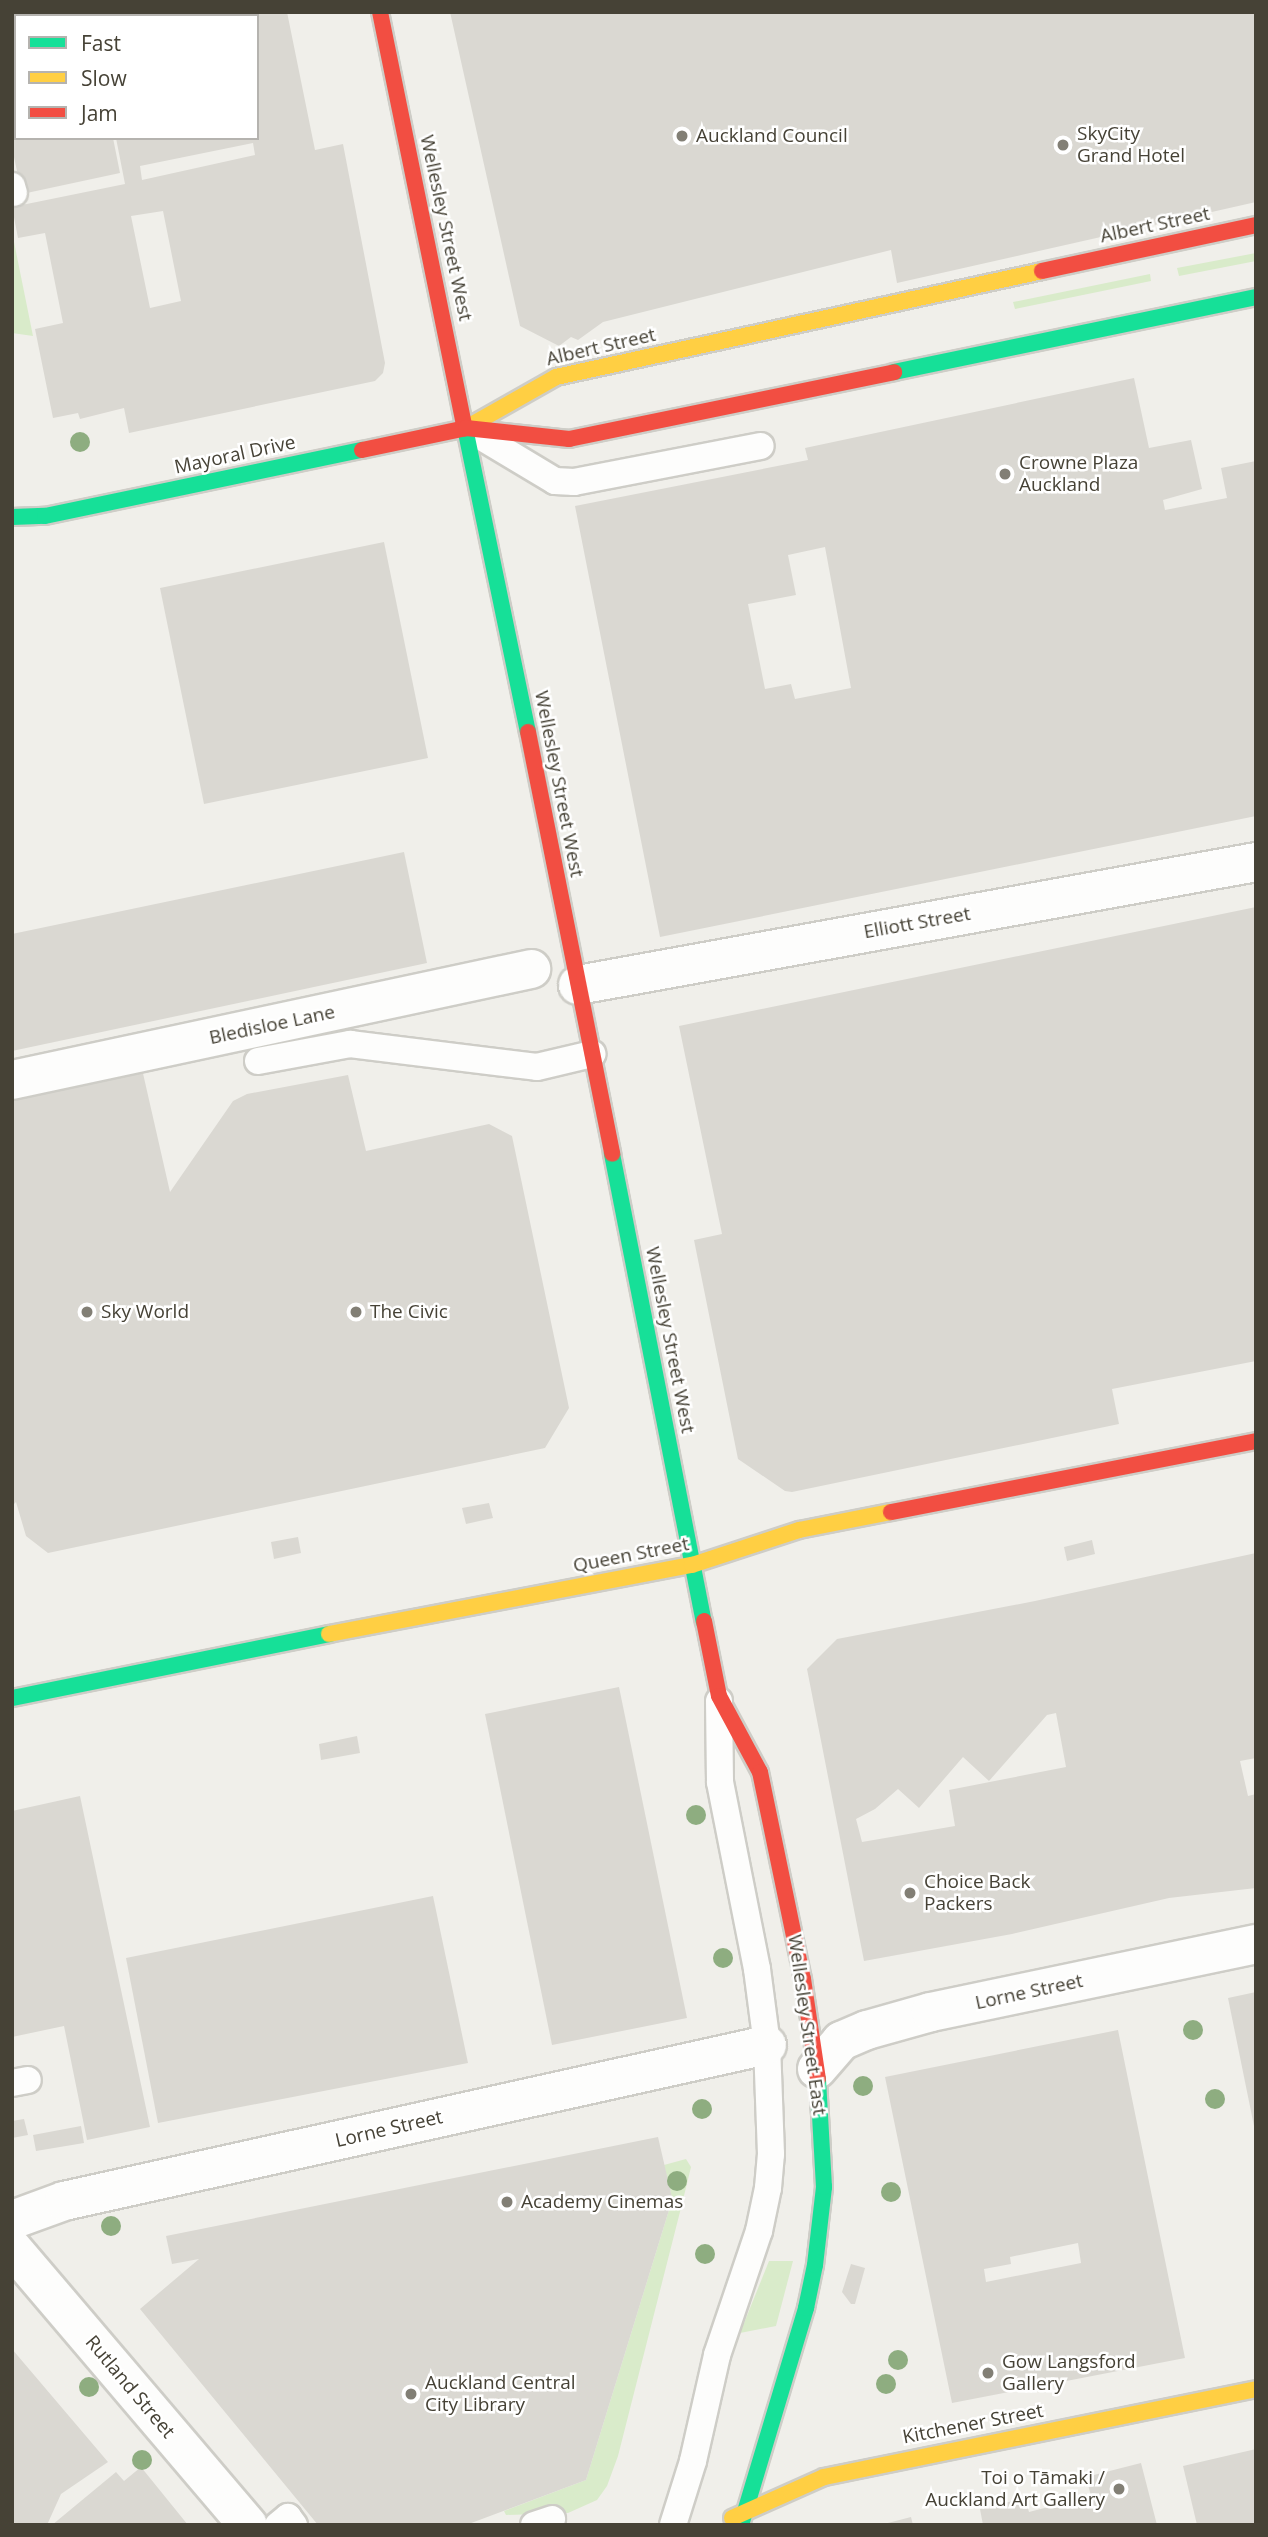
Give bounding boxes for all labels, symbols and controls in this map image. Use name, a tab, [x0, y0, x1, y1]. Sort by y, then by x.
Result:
legend	[14, 14, 259, 140]
text: Fast	[81, 29, 121, 57]
text: Slow	[81, 64, 127, 92]
text: Jam	[81, 99, 118, 127]
place label: SkyCity Grand Hotel	[1077, 123, 1185, 167]
place label: Auckland Council	[696, 125, 848, 147]
marker: Auckland Council	[674, 128, 690, 144]
street label: Wellesley Street West	[415, 133, 477, 323]
marker: SkyCity Grand Hotel	[1055, 137, 1071, 153]
street label: Albert Street	[1098, 202, 1212, 248]
street label: Albert Street	[544, 323, 658, 371]
street label: Mayoral Drive	[172, 431, 298, 479]
place label: Crowne Plaza Auckland	[1019, 452, 1138, 496]
marker: Crowne Plaza Auckland	[997, 466, 1013, 482]
street label: Wellesley Street West	[530, 689, 588, 879]
street label: Elliott Street	[862, 902, 972, 944]
street label: Bledisloe Lane	[207, 1001, 337, 1049]
street label: Wellesley Street West	[641, 1245, 699, 1435]
place label: Sky World	[101, 1301, 189, 1323]
place label: The Civic	[370, 1301, 448, 1323]
marker: Sky World	[79, 1304, 95, 1320]
marker: The Civic	[348, 1304, 364, 1320]
street label: Queen Street	[571, 1533, 691, 1577]
place label: Choice Back Packers	[924, 1871, 1030, 1915]
marker: Choice Back Packers	[902, 1885, 918, 1901]
street label: Wellesley Street East	[783, 1933, 831, 2117]
street label: Lorne Street	[973, 1969, 1085, 2015]
street label: Lorne Street	[333, 2106, 445, 2152]
place label: Academy Cinemas	[521, 2191, 683, 2213]
marker: Academy Cinemas	[499, 2194, 515, 2210]
street label: Rutland Street	[81, 2331, 179, 2443]
place label: Gow Langsford Gallery	[1002, 2351, 1136, 2395]
marker: Gow Langsford Gallery	[980, 2365, 996, 2381]
place label: Auckland Central City Library	[425, 2372, 575, 2416]
marker: Auckland Central City Library	[403, 2386, 419, 2402]
street label: Kitchener Street	[901, 2399, 1045, 2449]
place label: Toi o Tāmaki / Auckland Art Gallery	[925, 2467, 1105, 2511]
marker: Toi o Tāmaki / Auckland Art Gallery	[1111, 2481, 1127, 2497]

